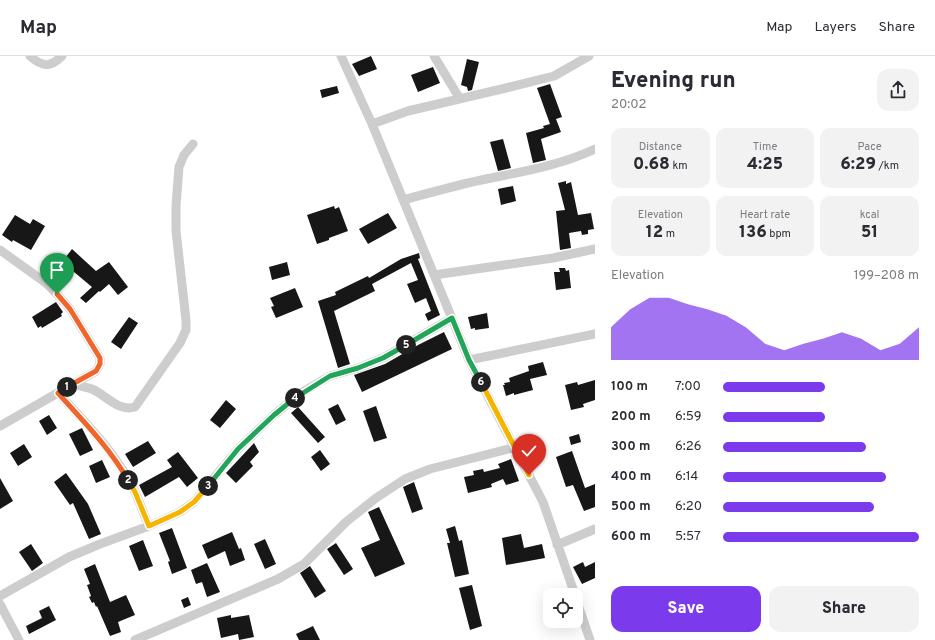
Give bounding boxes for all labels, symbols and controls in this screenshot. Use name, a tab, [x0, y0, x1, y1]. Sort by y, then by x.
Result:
text: Map	[20, 16, 57, 40]
text: Map	[766, 19, 792, 36]
text: Layers	[814, 19, 856, 36]
text: Share	[878, 19, 915, 36]
text: Evening run	[611, 68, 736, 95]
button: share	[877, 69, 919, 111]
text: 20:02	[611, 97, 647, 113]
text: Distance	[639, 140, 682, 154]
text: Time	[753, 140, 777, 154]
text: Pace	[858, 140, 882, 154]
text: 0.68	[633, 154, 670, 176]
text: 4:25	[747, 154, 783, 176]
text: 6:29	[840, 154, 876, 176]
text: km	[670, 159, 688, 173]
text: /km	[876, 159, 899, 173]
text: Elevation	[638, 208, 683, 222]
text: Heart rate	[740, 208, 790, 222]
text: kcal	[860, 208, 879, 222]
text: 12	[646, 222, 663, 244]
text: 136	[739, 222, 767, 244]
text: 51	[861, 222, 878, 244]
text: m	[663, 227, 675, 241]
text: bpm	[767, 227, 791, 241]
pin	[40, 253, 74, 294]
icon: arrive	[46, 259, 68, 281]
text: Elevation	[611, 268, 664, 284]
text: 199–208 m	[854, 268, 919, 284]
pin: 5	[396, 335, 416, 355]
text: 5	[403, 338, 409, 352]
pin: 6	[471, 372, 491, 392]
text: 6	[478, 375, 484, 389]
pin: 1	[57, 377, 77, 397]
text: 100 m	[611, 379, 648, 395]
text: 7:00	[675, 379, 701, 395]
text: 1	[65, 380, 69, 394]
pin: 4	[285, 388, 305, 408]
text: 4	[291, 391, 299, 405]
text: 200 m	[611, 409, 651, 425]
text: 6:59	[675, 409, 701, 425]
pin	[512, 434, 546, 475]
text: 300 m	[611, 439, 650, 455]
text: 6:26	[675, 439, 701, 455]
icon: check	[518, 440, 540, 462]
text: 400 m	[611, 469, 651, 485]
text: 6:14	[675, 469, 698, 485]
pin: 2	[118, 470, 138, 490]
text: 2	[125, 473, 131, 487]
pin: 3	[198, 476, 218, 496]
text: 3	[205, 479, 211, 493]
text: 500 m	[611, 499, 651, 515]
text: 6:20	[675, 499, 702, 515]
text: 600 m	[611, 529, 651, 545]
text: 5:57	[675, 529, 701, 545]
button: Save	[611, 586, 761, 632]
button: Share	[769, 586, 919, 632]
map controls	[543, 588, 583, 628]
button: locate	[543, 588, 583, 628]

